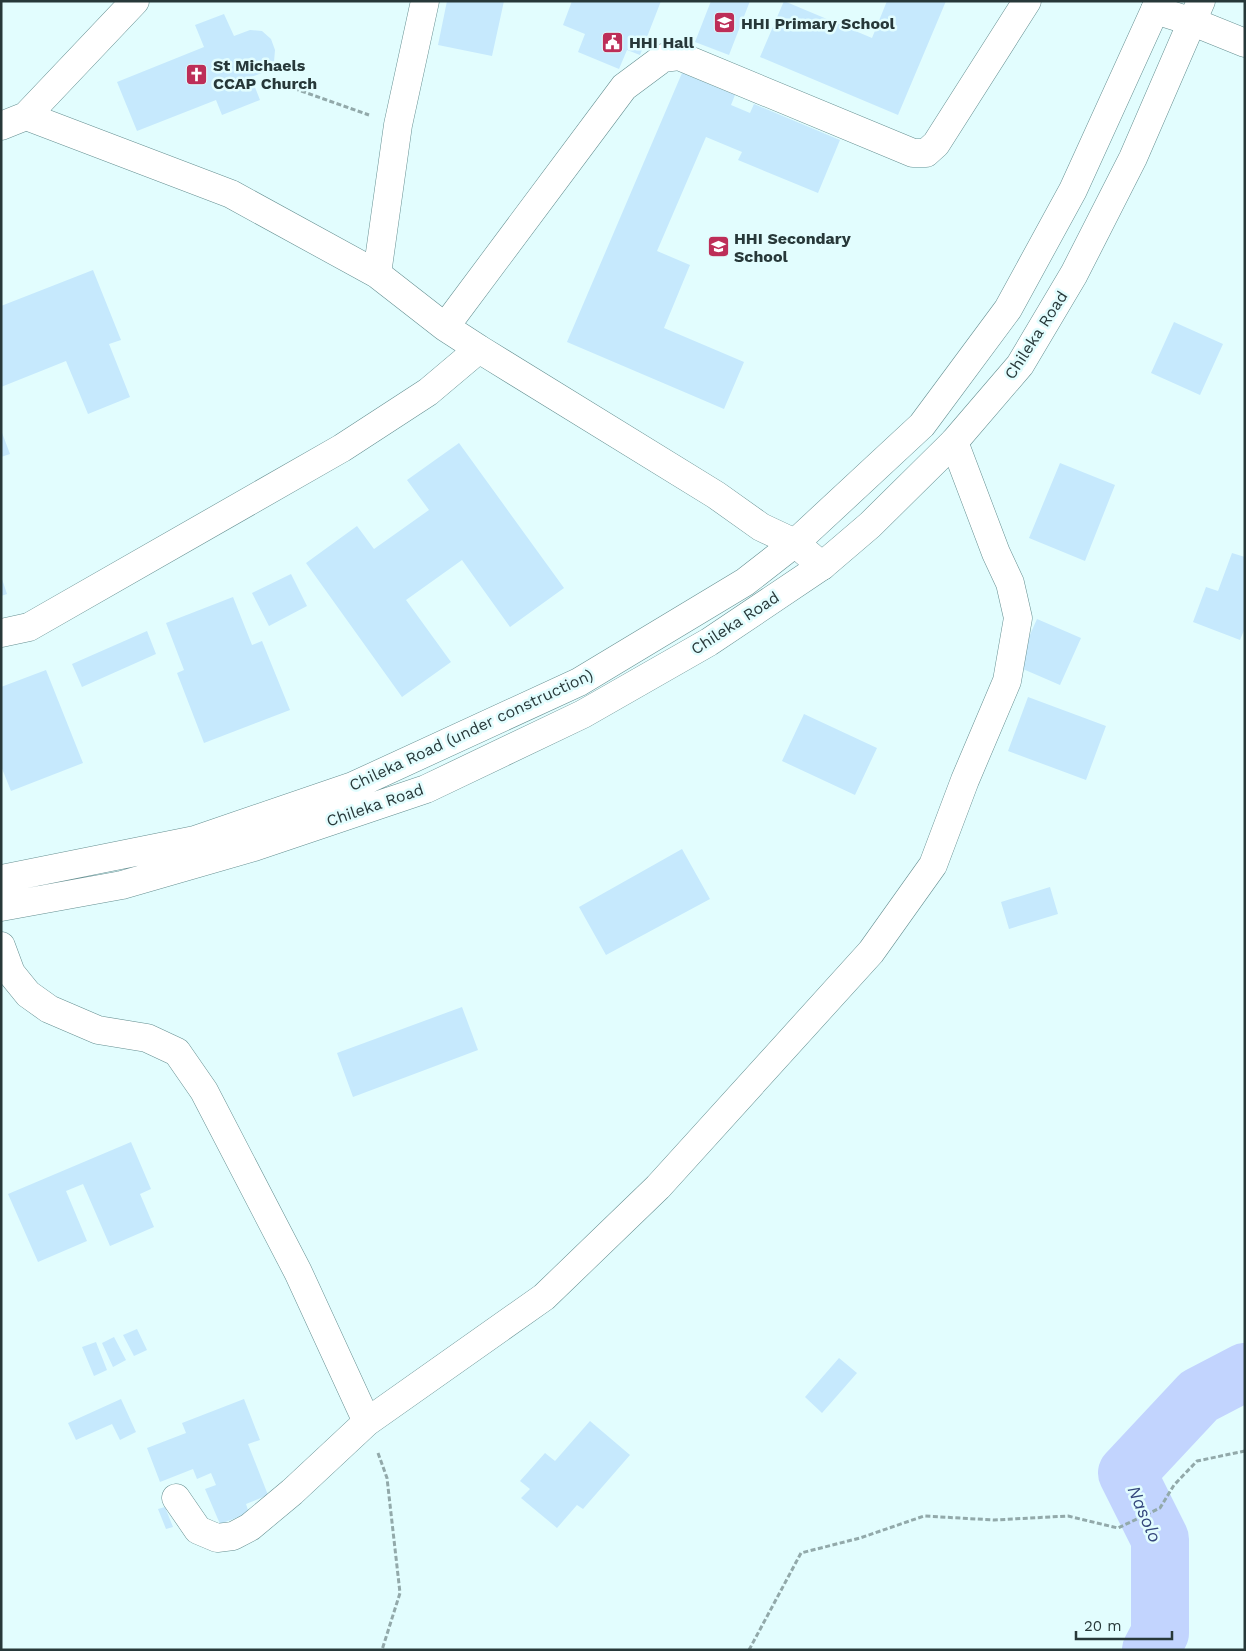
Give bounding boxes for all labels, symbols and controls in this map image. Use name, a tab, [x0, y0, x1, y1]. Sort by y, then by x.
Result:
school or university icon: HHI Primary School	[713, 11, 737, 35]
place label: HHI Primary School	[741, 14, 896, 33]
public building icon: HHI Hall	[601, 30, 625, 54]
place label: HHI Hall	[629, 33, 695, 52]
place label: St Michaels CCAP Church	[213, 56, 317, 93]
church icon: St Michaels CCAP Church	[185, 62, 209, 86]
place label: HHI Secondary School	[734, 229, 852, 266]
school or university icon: HHI Secondary School	[706, 235, 730, 259]
street label: Chileka Road	[1000, 287, 1072, 383]
street label: Chileka Road	[687, 587, 783, 659]
street label: Chileka Road (under construction)	[346, 665, 596, 795]
street label: Chileka Road	[324, 780, 426, 830]
water label: Nasolo	[1124, 1482, 1166, 1546]
scale bar	[1076, 1608, 1172, 1640]
text: 20 m	[1084, 1617, 1122, 1635]

